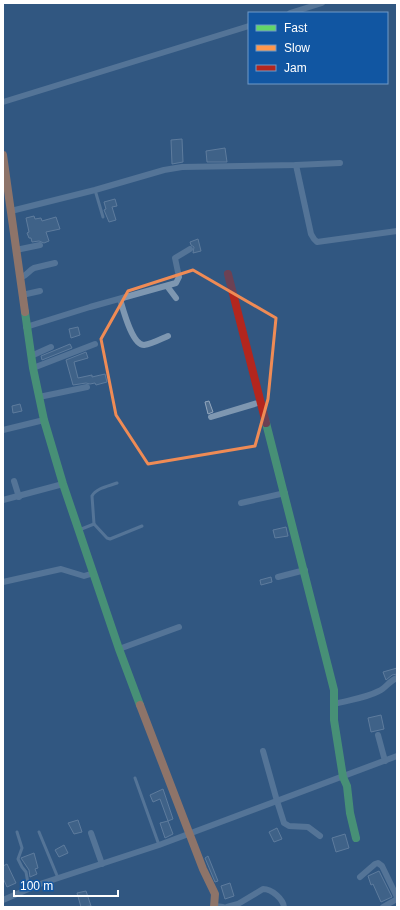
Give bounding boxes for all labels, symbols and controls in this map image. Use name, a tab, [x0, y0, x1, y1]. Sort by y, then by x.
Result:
legend	[248, 12, 388, 84]
text: Fast	[284, 21, 308, 35]
text: Slow	[284, 41, 310, 55]
text: Jam	[284, 61, 307, 75]
scale bar	[14, 872, 118, 898]
text: 100 m	[20, 879, 53, 893]

